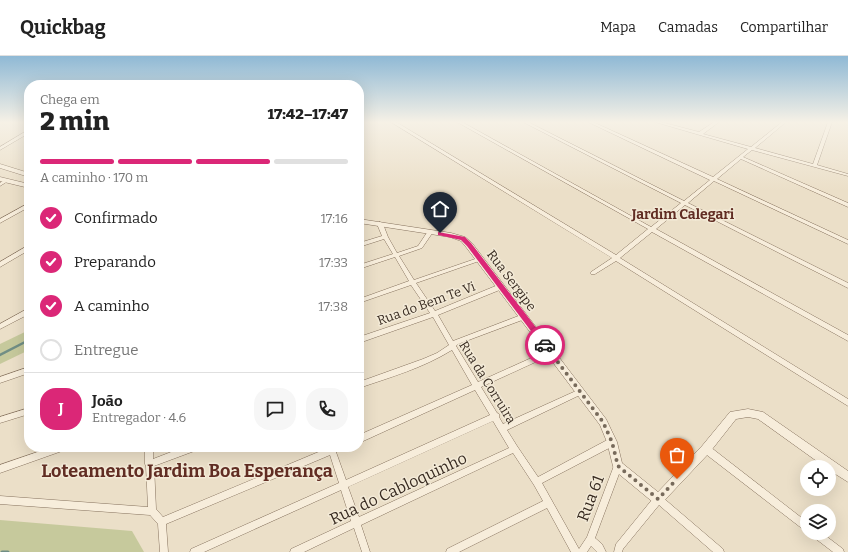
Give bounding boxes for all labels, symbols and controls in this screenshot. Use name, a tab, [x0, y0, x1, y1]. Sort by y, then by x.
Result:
text: Quickbag	[20, 16, 106, 39]
text: Mapa	[600, 19, 636, 36]
text: Camadas	[658, 19, 718, 36]
text: Compartilhar	[740, 19, 828, 36]
text: Chega em	[40, 92, 100, 107]
text: 17:42–17:47	[267, 105, 348, 123]
text: 2 min	[40, 106, 110, 137]
text: A caminho · 170 m	[40, 170, 148, 185]
pin	[423, 192, 457, 233]
icon: home	[429, 198, 451, 220]
district label: Jardim Calegari	[631, 206, 735, 223]
icon: check	[40, 207, 62, 229]
text: Confirmado	[74, 209, 158, 227]
text: 17:16	[321, 211, 348, 226]
street label: Rua Sergipe	[484, 247, 539, 314]
icon: check	[40, 251, 62, 273]
text: Preparando	[74, 253, 156, 271]
text: 17:33	[319, 255, 348, 270]
street label: Rua do Bem Te Vi	[375, 279, 477, 328]
icon: check	[40, 295, 62, 317]
text: A caminho	[74, 297, 150, 315]
text: 17:38	[318, 299, 348, 314]
courier	[525, 325, 565, 365]
icon: car	[534, 334, 556, 356]
street label: Rua da Corruira	[456, 338, 519, 426]
text: Entregue	[74, 341, 138, 359]
button: chat	[254, 388, 296, 430]
button: phone	[306, 388, 348, 430]
text: João	[92, 392, 123, 410]
text: J	[58, 400, 64, 418]
text: Entregador · 4.6	[92, 410, 186, 425]
pin	[660, 438, 694, 479]
icon: bag	[666, 444, 688, 466]
street label: Rua do Cabloquinho	[327, 448, 470, 529]
district label: Loteamento Jardim Boa Esperança	[41, 460, 333, 482]
map controls	[800, 460, 836, 540]
button: locate	[800, 460, 836, 496]
street label: Rua 61	[573, 472, 608, 524]
button: layers	[800, 504, 836, 540]

